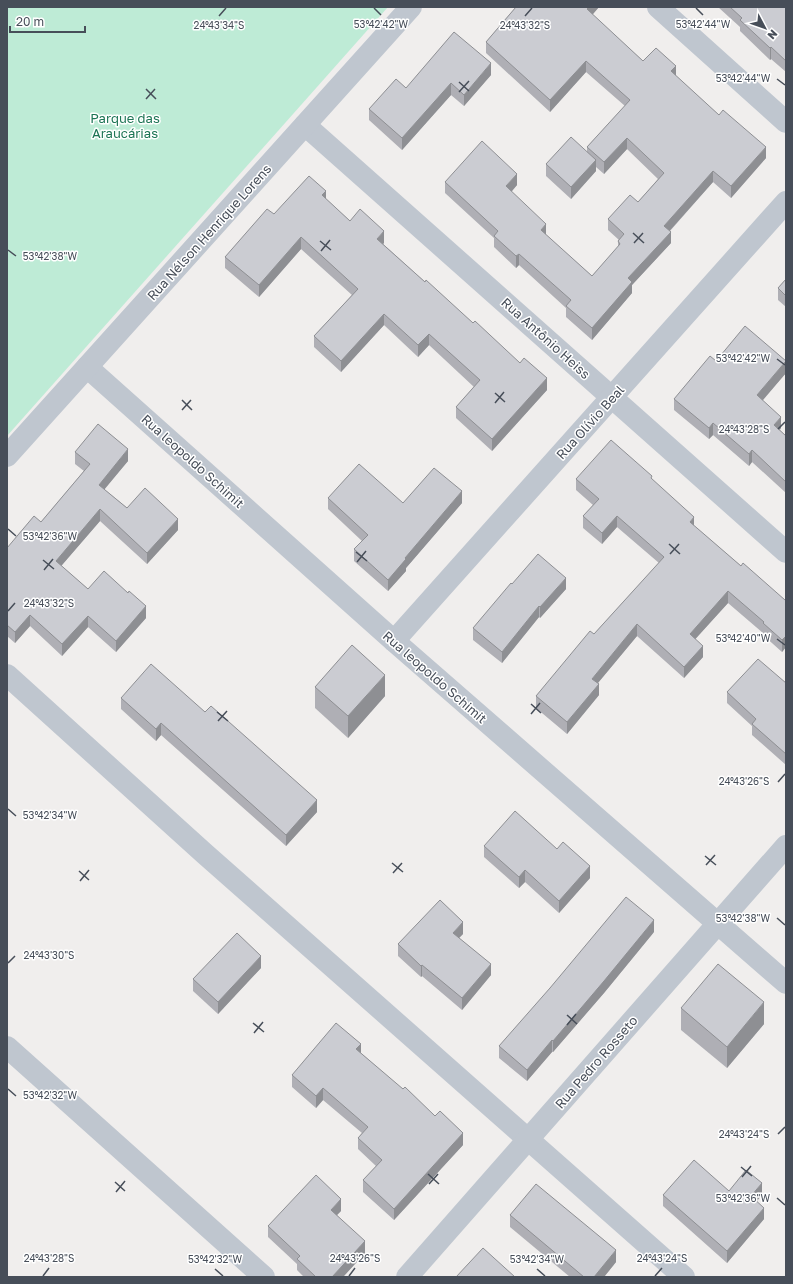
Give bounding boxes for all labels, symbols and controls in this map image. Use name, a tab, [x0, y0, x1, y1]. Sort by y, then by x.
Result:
scale bar	[10, 8, 85, 34]
north arrow	[745, 8, 785, 48]
text: 20 m	[16, 14, 44, 29]
text: 53°42'42"W	[354, 18, 409, 30]
text: 53°42'44"W	[676, 18, 731, 30]
text: 24°43'34"S	[194, 19, 244, 31]
text: 24°43'32"S	[500, 19, 550, 31]
text: N	[765, 27, 781, 42]
text: 53°42'44"W	[716, 72, 771, 84]
park label: Parque das Araucárias	[90, 110, 160, 141]
street label: Rua Nélson Henrique Lorens	[144, 161, 274, 303]
text: 53°42'38"W	[23, 250, 78, 262]
street label: Rua Antônio Heiss	[498, 294, 594, 382]
text: 53°42'42"W	[716, 352, 771, 364]
street label: Rua Olívio Beal	[553, 382, 627, 462]
street label: Rua leopoldo Schimit	[138, 411, 248, 511]
text: 24°43'28"S	[719, 423, 769, 435]
text: 53°42'36"W	[23, 530, 78, 542]
text: 24°43'32"S	[24, 597, 74, 609]
street label: Rua leopoldo Schimit	[380, 628, 490, 726]
text: 53°42'40"W	[716, 632, 771, 644]
text: 24°43'26"S	[719, 775, 769, 787]
text: 53°42'34"W	[23, 809, 78, 821]
text: 53°42'38"W	[716, 912, 771, 924]
text: 24°43'30"S	[24, 949, 74, 961]
street label: Rua Pedro Rosseto	[551, 1012, 641, 1112]
text: 53°42'32"W	[23, 1089, 77, 1101]
text: 24°43'24"S	[719, 1128, 769, 1140]
text: 53°42'36"W	[716, 1192, 771, 1204]
text: 24°43'28"S	[24, 1252, 74, 1264]
text: 24°43'26"S	[330, 1252, 380, 1264]
text: 24°43'24"S	[637, 1252, 687, 1264]
text: 53°42'32"W	[188, 1253, 242, 1265]
text: 53°42'34"W	[510, 1253, 565, 1265]

